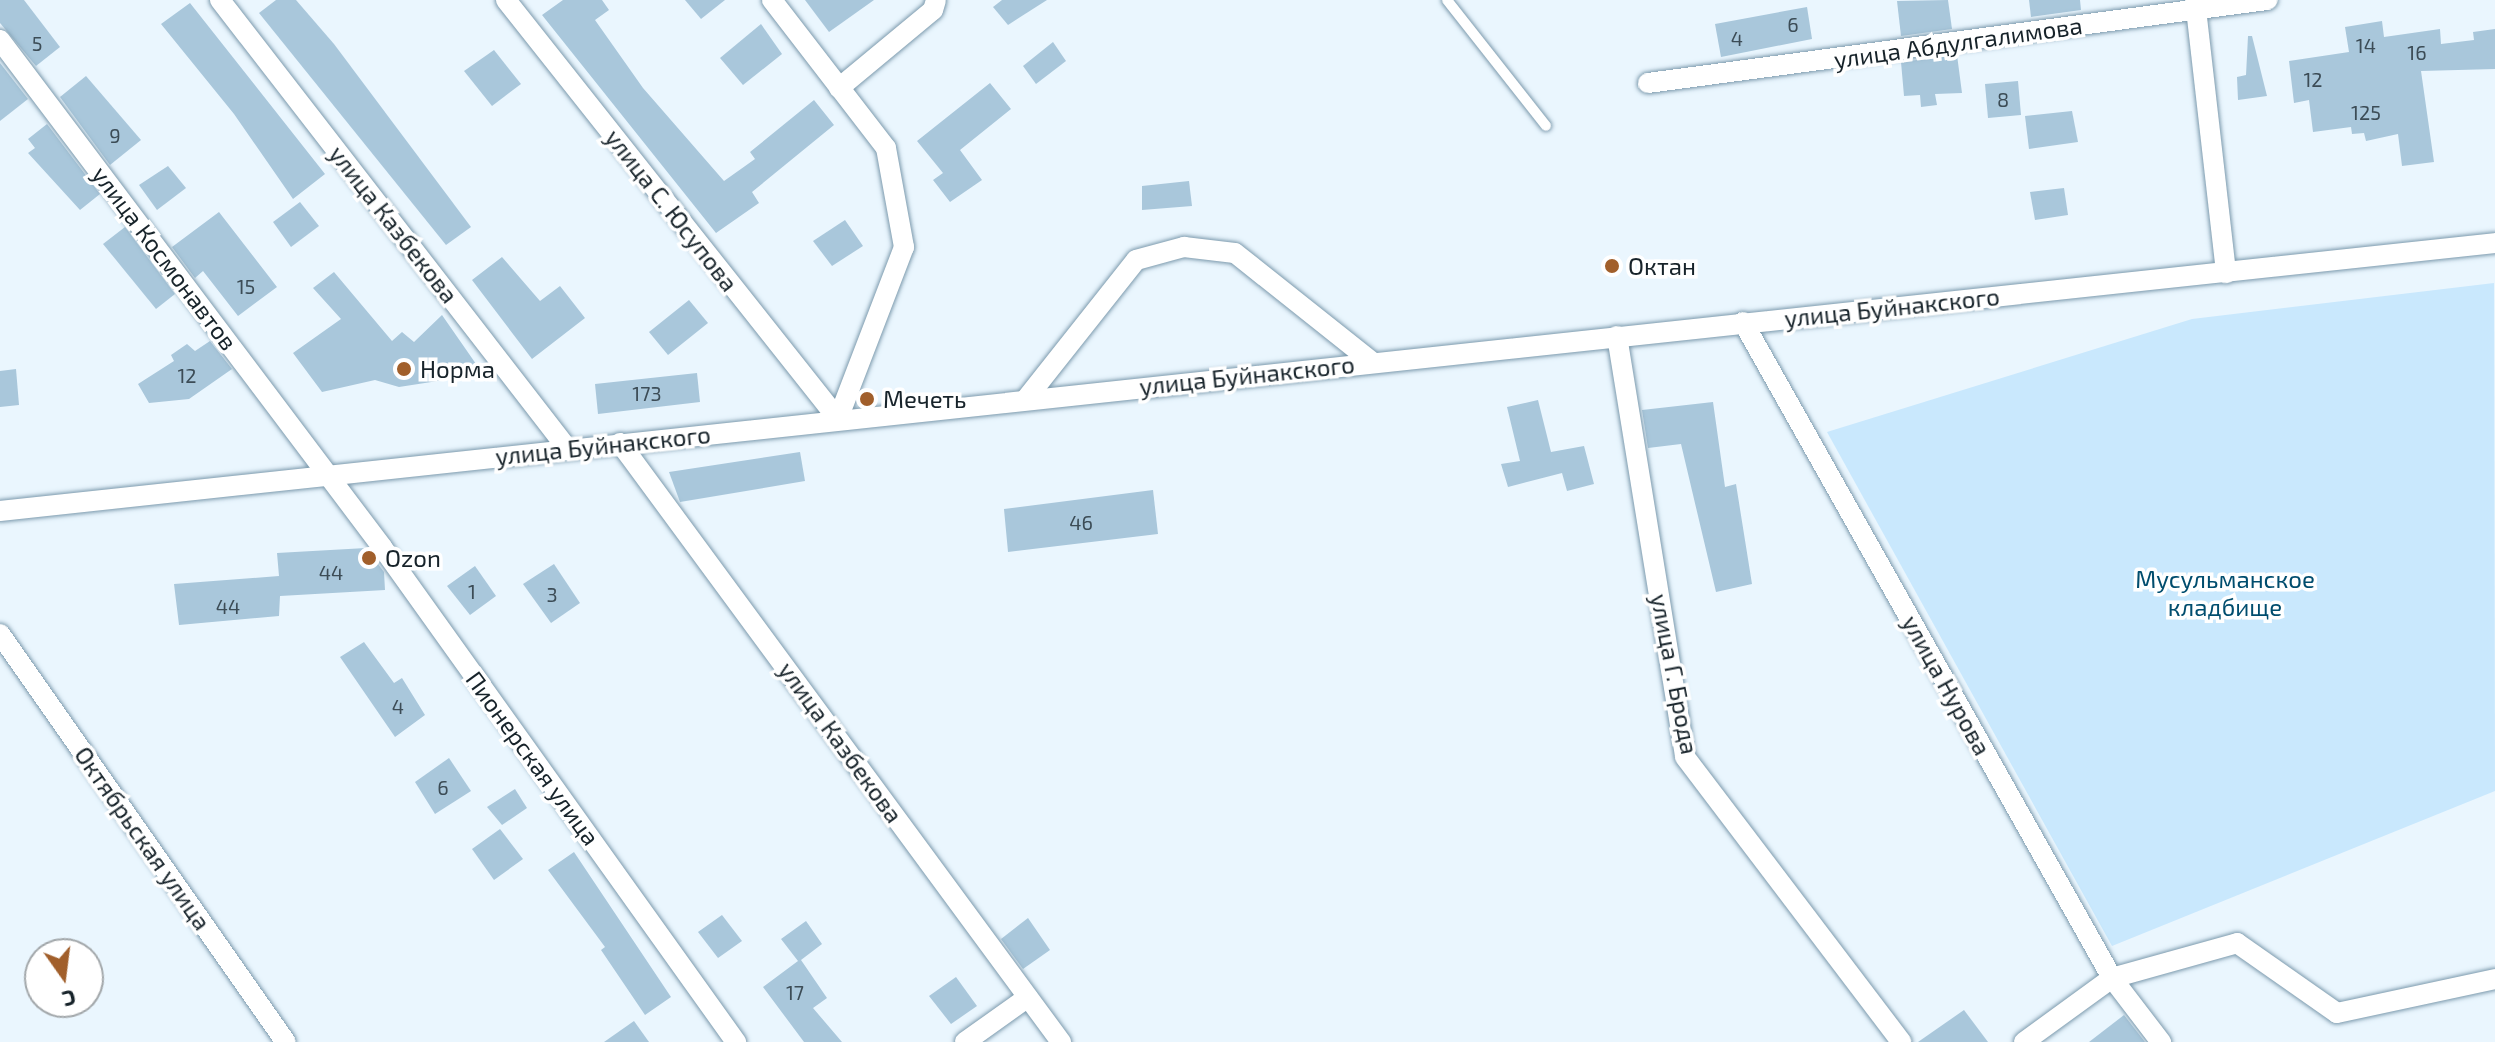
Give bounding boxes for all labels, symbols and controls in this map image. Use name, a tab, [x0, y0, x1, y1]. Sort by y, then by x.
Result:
street label: улица Абдулгалимова	[1832, 10, 2084, 74]
house number: 6	[1787, 12, 1799, 36]
house number: 4	[1731, 26, 1743, 50]
house number: 5	[32, 31, 42, 55]
house number: 14	[2356, 33, 2376, 57]
house number: 16	[2407, 40, 2427, 64]
house number: 12	[2303, 67, 2323, 91]
house number: 8	[1997, 87, 2009, 111]
house number: 125	[2351, 100, 2381, 124]
house number: 9	[109, 123, 121, 147]
street label: улица С. Юсупова	[600, 123, 744, 297]
street label: улица Казбекова	[324, 140, 464, 308]
street label: улица Космонавтов	[86, 160, 244, 356]
place label: Октан	[1628, 252, 1696, 280]
marker: Октан	[1603, 257, 1621, 275]
house number: 15	[237, 274, 255, 298]
street label: улица Буйнакского	[1783, 281, 2001, 333]
street label: улица Буйнакского	[1138, 349, 1356, 401]
place label: Норма	[420, 355, 495, 383]
marker: Норма	[395, 360, 413, 378]
house number: 12	[177, 363, 197, 387]
house number: 173	[632, 381, 662, 405]
place label: Мечеть	[883, 385, 966, 413]
marker: Мечеть	[858, 390, 876, 408]
street label: улица Буйнакского	[494, 419, 712, 471]
house number: 46	[1069, 510, 1093, 534]
place label: Ozon	[385, 544, 441, 572]
marker: Ozon	[360, 549, 378, 567]
house number: 44	[319, 560, 343, 584]
park label: Мусульманское кладбище	[2135, 565, 2315, 621]
house number: 1	[468, 579, 476, 603]
house number: 3	[546, 582, 558, 606]
street label: улица Г. Брода	[1645, 591, 1705, 757]
house number: 44	[216, 594, 240, 618]
street label: улица Нурова	[1897, 610, 1997, 760]
street label: улица Казбекова	[773, 656, 909, 828]
street label: Пионерская улица	[460, 665, 606, 851]
house number: 4	[392, 694, 404, 718]
street label: Октябрьская улица	[69, 741, 217, 935]
house number: 6	[437, 775, 449, 799]
north arrow	[24, 938, 104, 1018]
house number: 17	[786, 980, 804, 1004]
text: С	[60, 985, 79, 1014]

